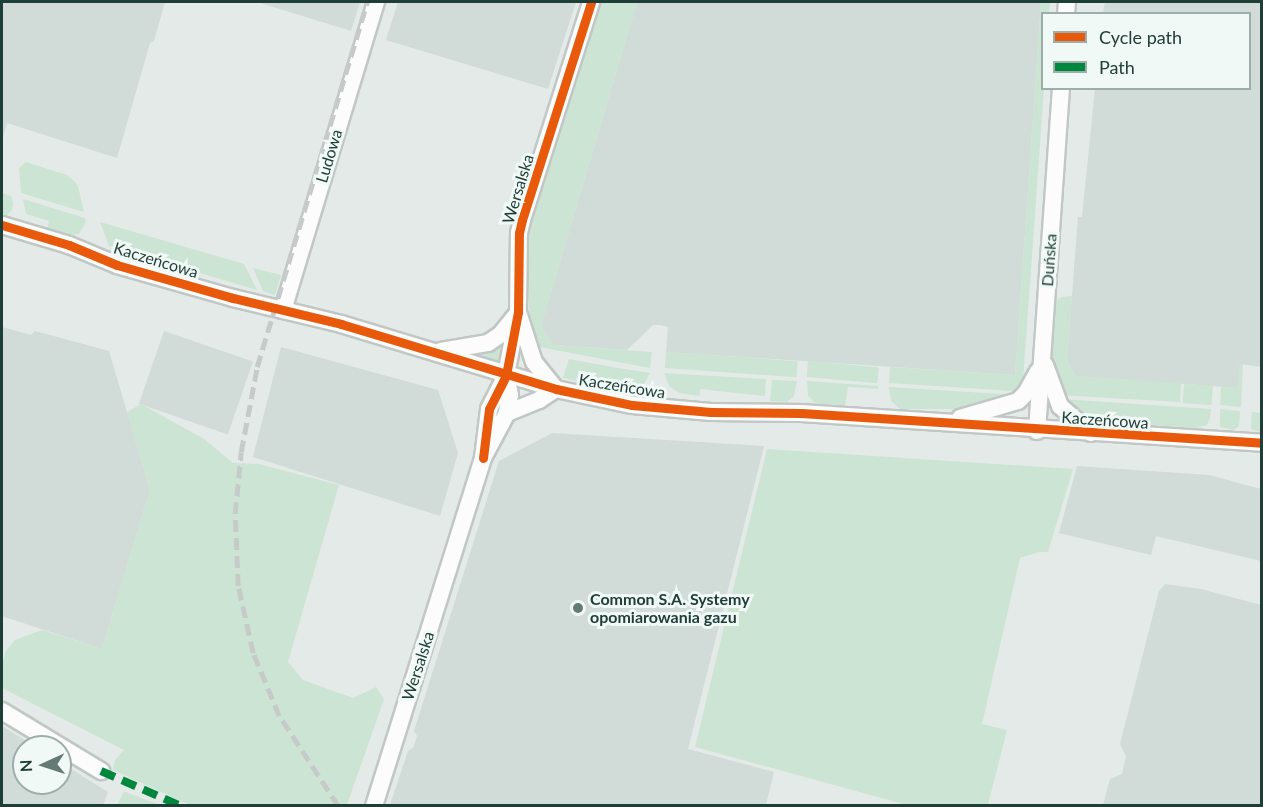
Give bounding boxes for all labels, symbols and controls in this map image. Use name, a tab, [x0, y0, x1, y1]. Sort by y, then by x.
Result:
legend	[1041, 12, 1251, 90]
text: Cycle path	[1099, 26, 1182, 48]
text: Path	[1099, 56, 1135, 78]
street label: Ludowa	[312, 127, 346, 185]
street label: Wersalska	[498, 152, 538, 226]
street label: Duńska	[1038, 233, 1060, 287]
street label: Kaczeńcowa	[111, 238, 201, 282]
street label: Kaczeńcowa	[577, 370, 667, 402]
street label: Kaczeńcowa	[1061, 407, 1149, 433]
place label: Common S.A. Systemy opomiarowania gazu	[590, 589, 750, 627]
marker: Common S.A. Systemy opomiarowania gazu	[571, 601, 585, 615]
street label: Wersalska	[398, 629, 438, 703]
north arrow	[12, 735, 72, 795]
text: N	[16, 759, 35, 773]

